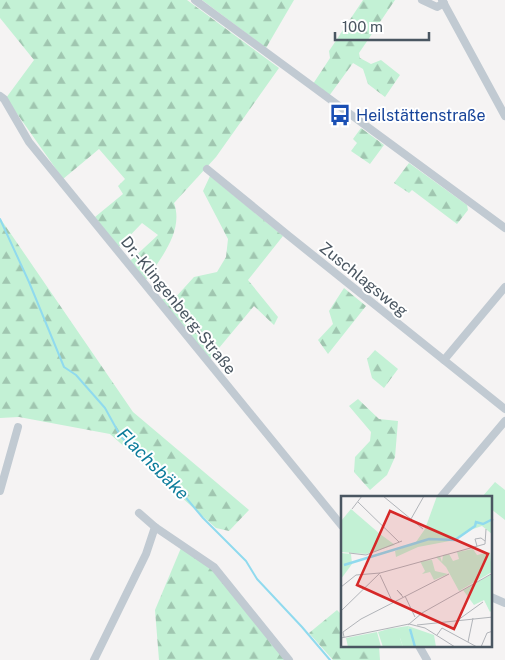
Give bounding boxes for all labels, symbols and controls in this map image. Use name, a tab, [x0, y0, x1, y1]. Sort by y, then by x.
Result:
scale bar	[335, 10, 429, 42]
text: 100 m	[342, 18, 383, 35]
bus stop icon: Heilstättenstraße	[327, 102, 353, 128]
place label: Heilstättenstraße	[356, 106, 486, 125]
street label: Dr.-Klingenberg-Straße	[117, 232, 240, 378]
street label: Zuschlagsweg	[316, 238, 412, 321]
water label: Flachsbäke	[113, 423, 194, 504]
inset map	[341, 496, 492, 648]

